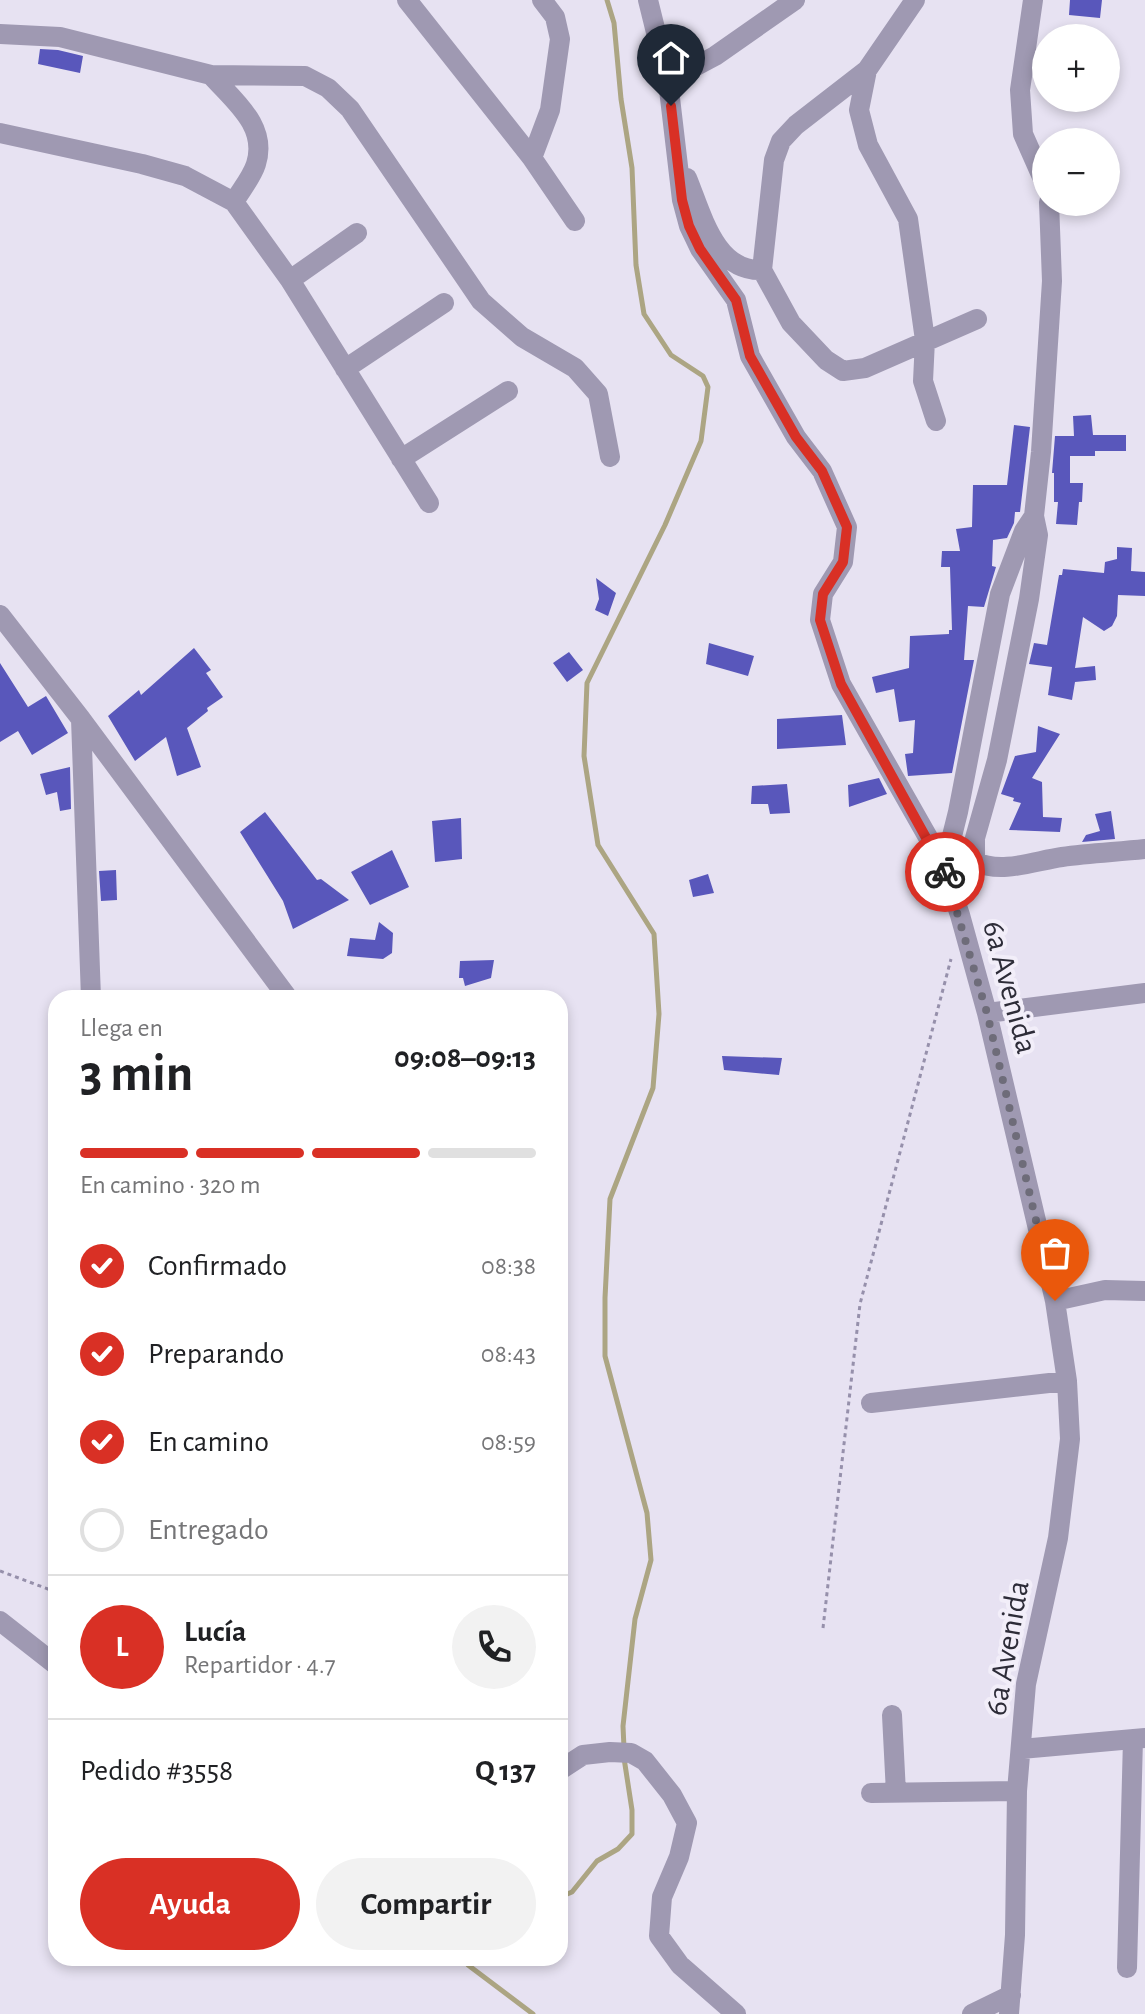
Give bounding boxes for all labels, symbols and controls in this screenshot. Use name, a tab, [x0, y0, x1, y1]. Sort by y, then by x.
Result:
pin	[637, 24, 705, 106]
map controls	[1032, 24, 1120, 216]
button: +	[1032, 24, 1120, 112]
icon: home	[649, 36, 693, 80]
button: −	[1032, 128, 1120, 216]
courier	[905, 832, 985, 912]
icon: bike	[923, 850, 967, 894]
street label: 6a Avenida	[977, 917, 1043, 1057]
text: Llega en	[80, 1015, 163, 1041]
text: 09:08–09:13	[394, 1043, 536, 1073]
text: 3 min	[80, 1048, 193, 1100]
text: En camino · 320 m	[80, 1172, 261, 1198]
pin	[1021, 1219, 1089, 1301]
icon: bag	[1033, 1231, 1077, 1275]
icon: check	[80, 1244, 124, 1288]
text: Confirmado	[148, 1251, 287, 1281]
text: 08:38	[481, 1253, 536, 1279]
icon: check	[80, 1332, 124, 1376]
text: Preparando	[148, 1339, 284, 1369]
text: 08:43	[481, 1341, 536, 1367]
icon: check	[80, 1420, 124, 1464]
text: En camino	[148, 1427, 269, 1457]
text: 08:59	[481, 1429, 536, 1455]
text: Entregado	[148, 1515, 269, 1545]
street label: 6a Avenida	[979, 1578, 1035, 1718]
button: phone	[452, 1605, 536, 1689]
text: Lucía	[184, 1617, 246, 1647]
text: L	[116, 1632, 129, 1662]
text: Repartidor · 4.7	[184, 1652, 336, 1678]
text: Pedido #3558	[80, 1756, 233, 1786]
text: Q 137	[475, 1756, 536, 1786]
button: Ayuda	[80, 1858, 300, 1950]
button: Compartir	[316, 1858, 536, 1950]

